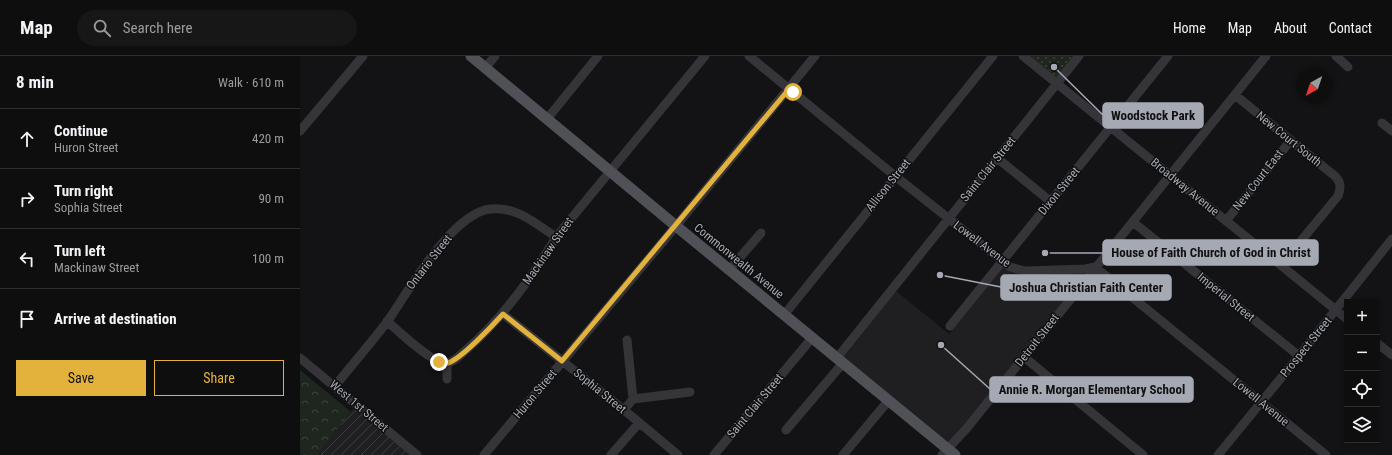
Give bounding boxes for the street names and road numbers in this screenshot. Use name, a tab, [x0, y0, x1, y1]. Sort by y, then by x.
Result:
street label: New Court South	[1254, 108, 1325, 170]
street label: Saint Clair Street	[958, 133, 1019, 204]
street label: New Court East	[1230, 146, 1286, 213]
street label: Broadway Avenue	[1148, 155, 1222, 219]
street label: Allison Street	[863, 156, 914, 214]
street label: Dixon Street	[1035, 164, 1083, 218]
street label: Mackinaw Street	[520, 214, 577, 287]
street label: Lowell Avenue	[951, 218, 1014, 270]
street label: Commonwealth Avenue	[691, 221, 787, 302]
street label: Ontario Street	[403, 231, 455, 292]
street label: Imperial Street	[1195, 270, 1258, 325]
street label: Detroit Street	[1012, 311, 1062, 369]
street label: Prospect Street	[1278, 314, 1335, 380]
street label: Huron Street	[511, 366, 560, 421]
street label: Sophia Street	[571, 366, 629, 417]
street label: Saint Clair Street	[724, 371, 786, 441]
street label: Lowell Avenue	[1230, 375, 1292, 429]
street label: West 1st Street	[327, 377, 391, 435]

